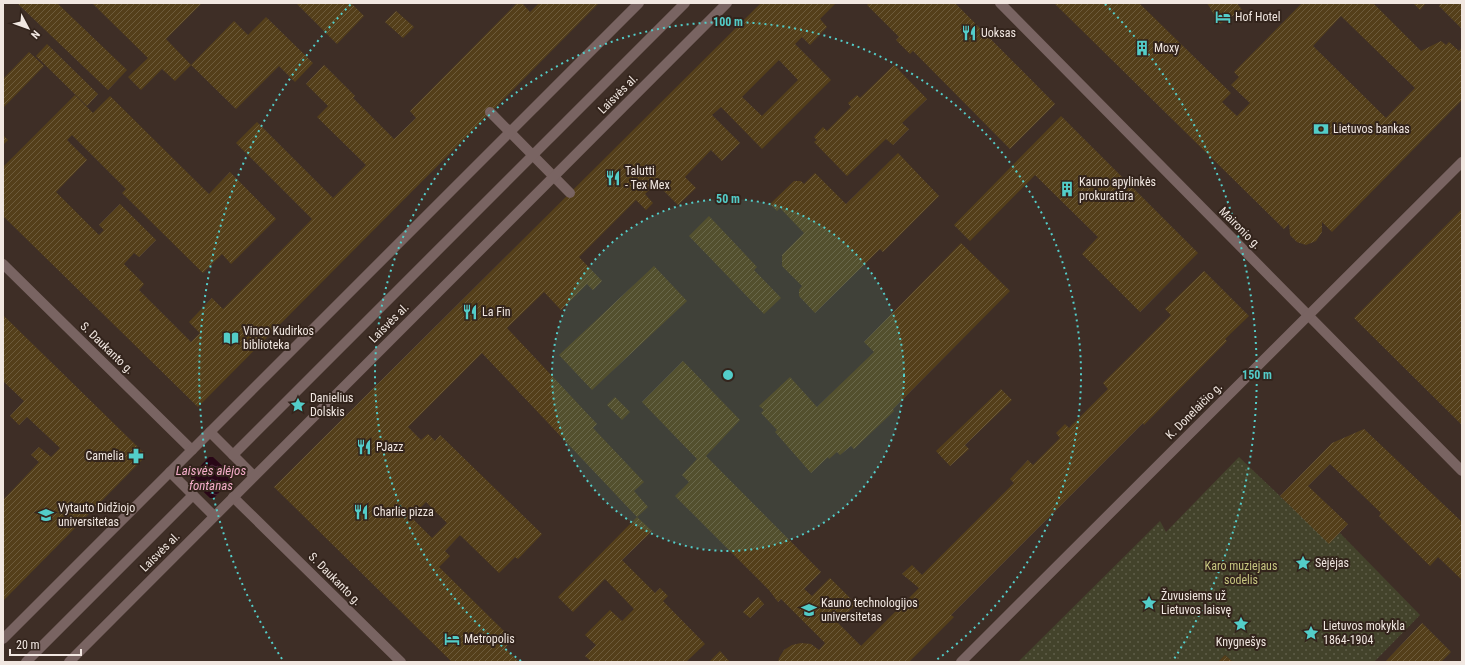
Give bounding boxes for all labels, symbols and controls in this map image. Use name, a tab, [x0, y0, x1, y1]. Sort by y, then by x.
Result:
north arrow	[8, 8, 48, 48]
hotel icon: Hof Hotel	[1214, 8, 1232, 26]
place label: Hof Hotel	[1235, 10, 1280, 24]
text: 100 m	[713, 15, 743, 29]
restaurant icon: Uoksas	[960, 24, 978, 42]
place label: Uoksas	[981, 26, 1016, 40]
text: N	[28, 27, 42, 41]
building icon: Moxy	[1133, 39, 1151, 57]
place label: Moxy	[1154, 41, 1179, 55]
street label: Laisvės al.	[595, 71, 641, 117]
bank icon: Lietuvos bankas	[1312, 120, 1330, 138]
place label: Lietuvos bankas	[1333, 122, 1410, 136]
place label: Talutti - Tex Mex	[625, 164, 670, 192]
restaurant icon: Talutti - Tex Mex	[604, 169, 622, 187]
place label: Kauno apylinkės prokuratūra	[1079, 175, 1156, 203]
building icon: Kauno apylinkės prokuratūra	[1058, 180, 1076, 198]
text: 50 m	[716, 192, 740, 206]
street label: Maironio g.	[1216, 204, 1264, 252]
street label: Laisvės al.	[366, 300, 412, 346]
restaurant icon: La Fin	[461, 303, 479, 321]
place label: La Fin	[482, 305, 511, 319]
street label: S. Daukanto g.	[77, 319, 137, 377]
place label: Vinco Kudirkos biblioteka	[243, 324, 314, 352]
library icon: Vinco Kudirkos biblioteka	[222, 329, 240, 347]
centre of rings	[721, 368, 735, 382]
text: 150 m	[1242, 368, 1272, 382]
street label: K. Donelaičio g.	[1163, 380, 1225, 442]
place label: Danielius Dolskis	[310, 391, 354, 419]
place icon: Danielius Dolskis	[289, 396, 307, 414]
restaurant icon: PJazz	[355, 438, 373, 456]
place label: PJazz	[376, 440, 404, 454]
pharmacy icon: Camelia	[127, 447, 145, 465]
place label: Camelia	[86, 449, 124, 463]
water label: Laisvės alėjos fontanas	[176, 463, 246, 493]
place label: Vytauto Didžiojo universitetas	[58, 501, 135, 529]
restaurant icon: Charlie pizza	[352, 503, 370, 521]
place label: Charlie pizza	[373, 505, 434, 519]
school or university icon: Vytauto Didžiojo universitetas	[37, 506, 55, 524]
street label: Laisvės al.	[137, 529, 183, 575]
street label: S. Daukanto g.	[306, 550, 364, 608]
place icon: Sėjėjas	[1294, 554, 1312, 572]
place label: Sėjėjas	[1315, 556, 1349, 570]
park label: Karo muziejaus sodelis	[1205, 559, 1277, 587]
place label: Žuvusiems už Lietuvos laisvę	[1161, 588, 1232, 617]
place icon: Žuvusiems už Lietuvos laisvę	[1140, 594, 1158, 612]
place label: Kauno technologijos universitetas	[821, 596, 918, 624]
school or university icon: Kauno technologijos universitetas	[800, 601, 818, 619]
place icon: Knygnešys	[1232, 615, 1250, 633]
place label: Lietuvos mokykla 1864-1904	[1323, 619, 1405, 647]
place icon: Lietuvos mokykla 1864-1904	[1302, 624, 1320, 642]
hotel icon: Metropolis	[443, 630, 461, 648]
scale bar	[10, 631, 81, 657]
place label: Metropolis	[464, 632, 515, 646]
place label: Knygnešys	[1216, 635, 1266, 649]
text: 20 m	[16, 638, 40, 652]

